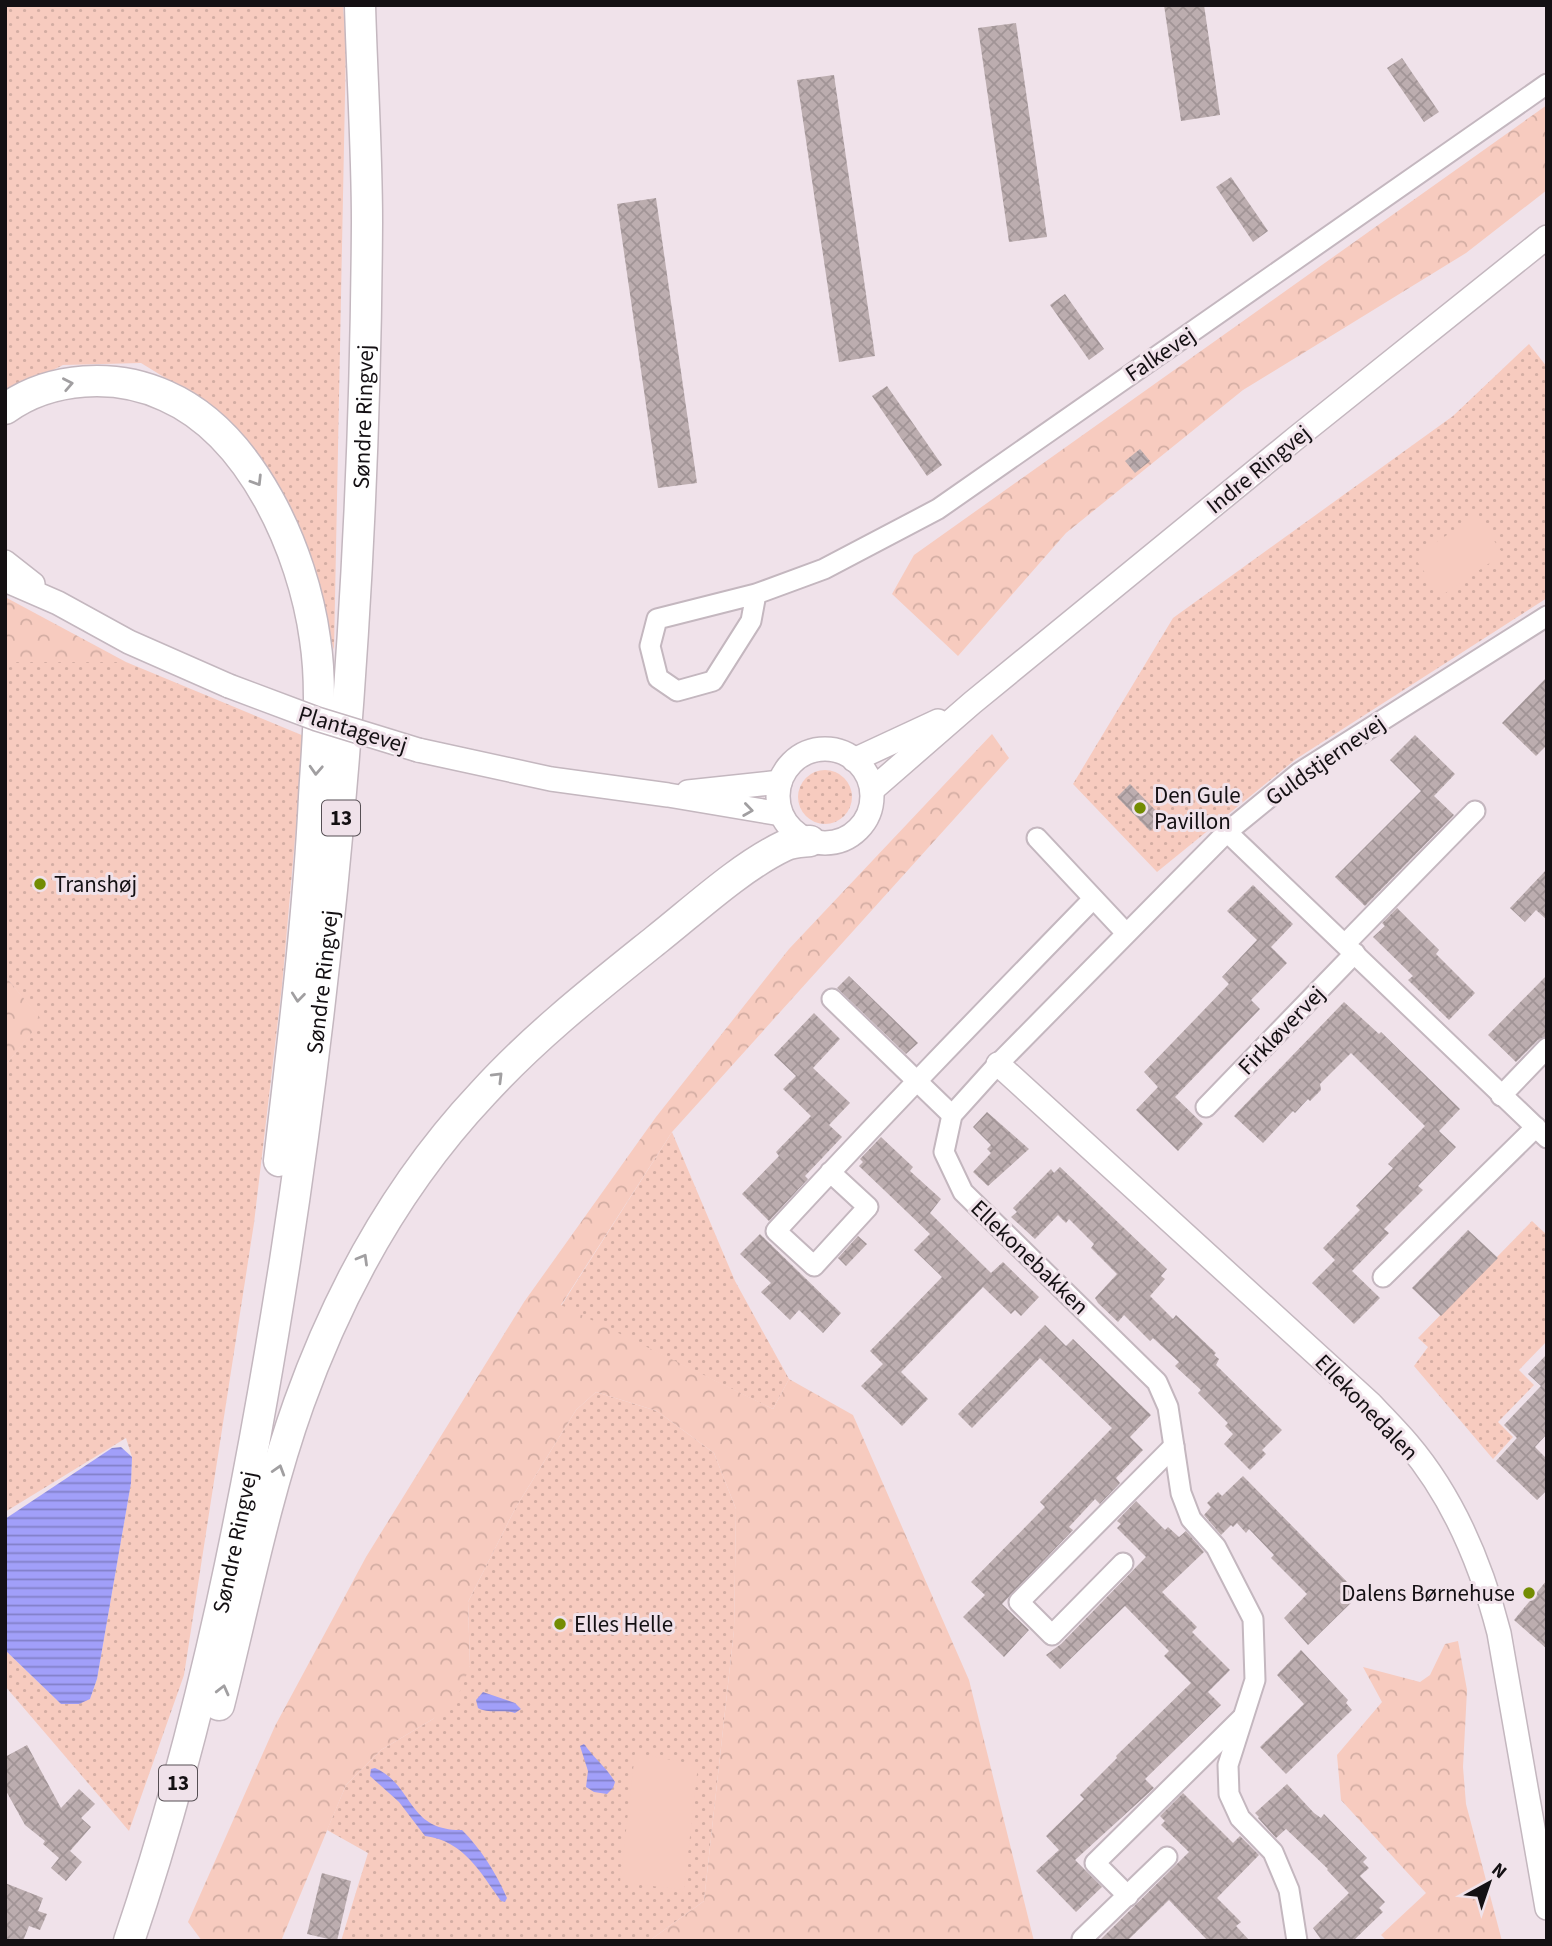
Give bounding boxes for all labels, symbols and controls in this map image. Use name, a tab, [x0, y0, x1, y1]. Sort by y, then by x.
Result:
street label: Falkevej	[1119, 319, 1202, 390]
street label: Søndre Ringvej	[345, 344, 382, 490]
one-way arrow	[62, 377, 74, 392]
street label: Indre Ringvej	[1199, 417, 1318, 522]
one-way arrow	[248, 474, 261, 487]
street label: Plantagevej	[294, 697, 411, 762]
street label: Guldstjernevej	[1259, 707, 1392, 814]
one-way arrow	[308, 765, 323, 776]
place label: Den Gule Pavillon	[1154, 779, 1241, 838]
road number: 13	[322, 800, 360, 836]
marker: Den Gule Pavillon	[1132, 800, 1148, 816]
one-way arrow	[743, 802, 754, 817]
place label: Transhøj	[54, 868, 137, 901]
marker: Transhøj	[32, 876, 48, 892]
street label: Søndre Ringvej	[298, 908, 347, 1056]
street label: Firkløvervej	[1230, 978, 1332, 1082]
one-way arrow	[290, 991, 305, 1003]
one-way arrow	[490, 1072, 503, 1085]
street label: Ellekonebakken	[963, 1192, 1096, 1322]
one-way arrow	[355, 1254, 368, 1267]
street label: Ellekonedalen	[1307, 1347, 1426, 1468]
one-way arrow	[271, 1464, 286, 1476]
street label: Søndre Ringvej	[204, 1468, 266, 1616]
place label: Dalens Børnehuse	[1341, 1577, 1515, 1610]
marker: Dalens Børnehuse	[1521, 1585, 1537, 1601]
place label: Elles Helle	[574, 1608, 673, 1641]
marker: Elles Helle	[552, 1616, 568, 1632]
one-way arrow	[215, 1684, 229, 1696]
road number: 13	[159, 1766, 197, 1800]
north arrow	[1454, 1848, 1524, 1918]
text: N	[1485, 1857, 1512, 1886]

